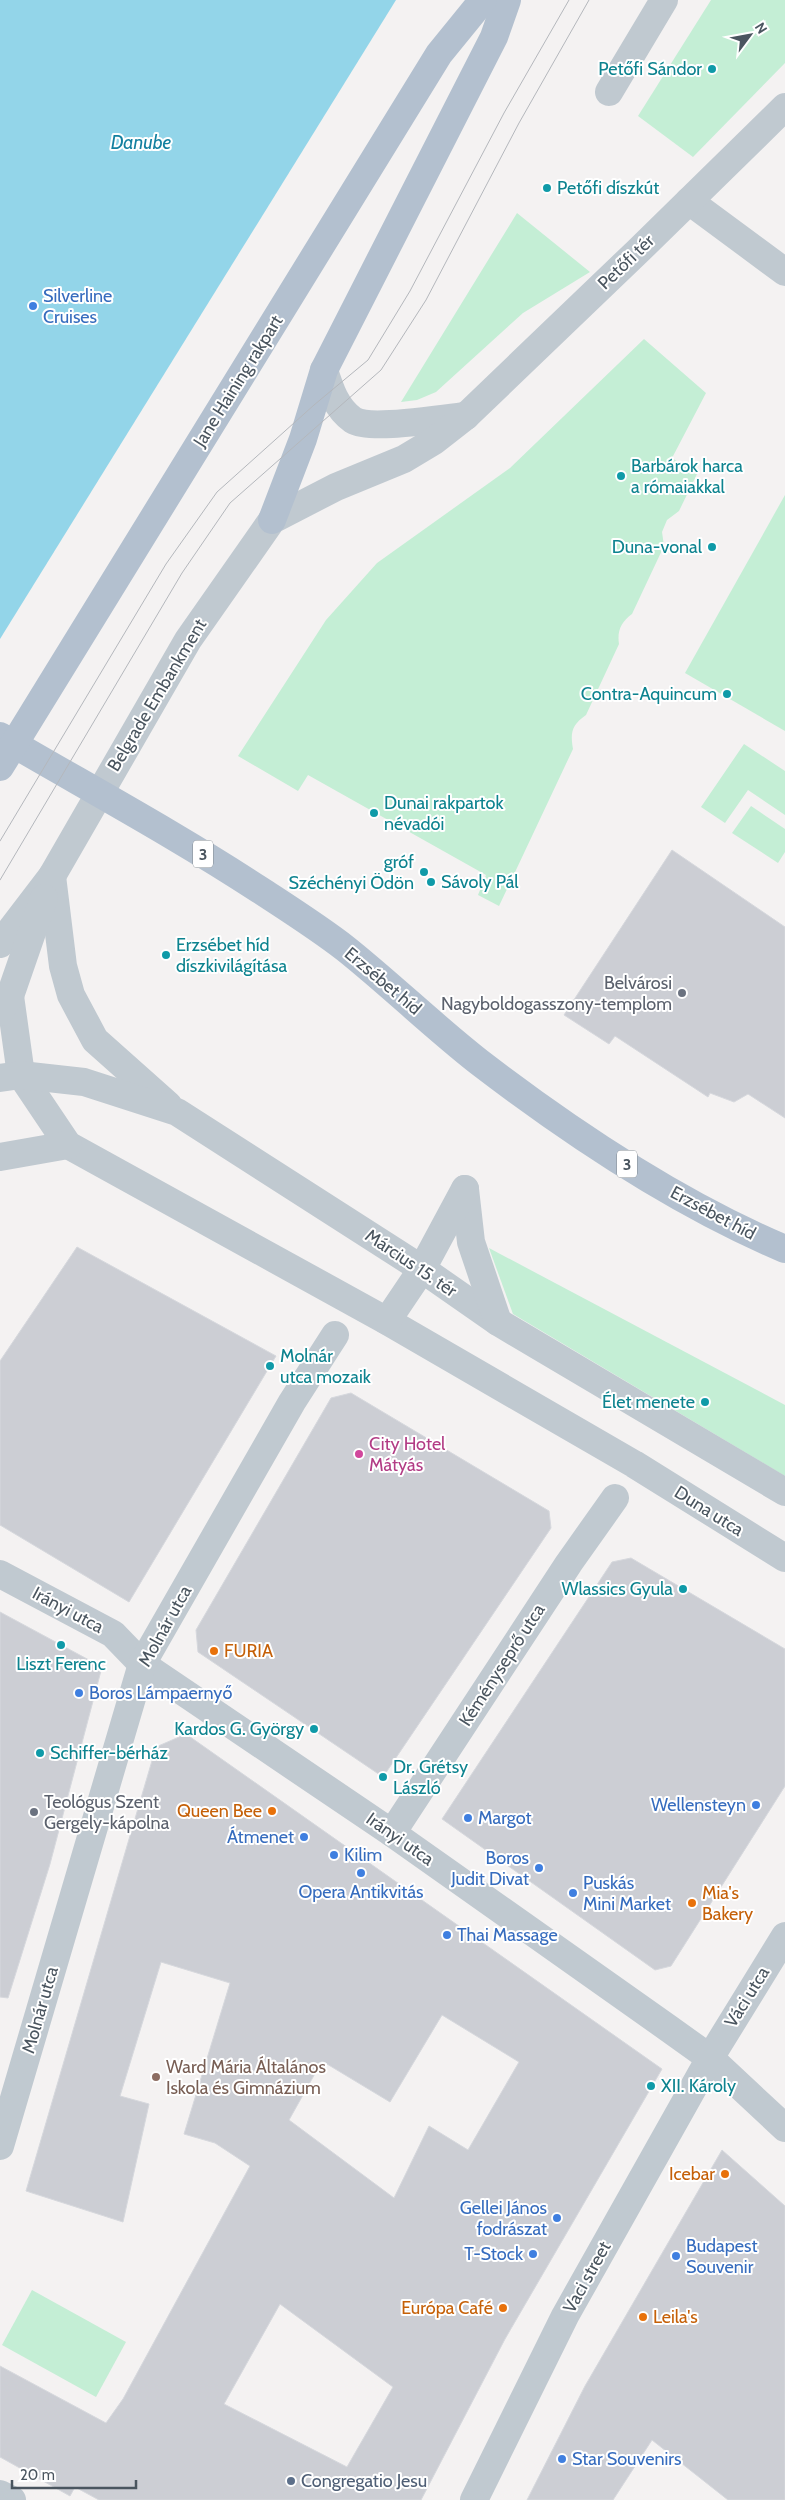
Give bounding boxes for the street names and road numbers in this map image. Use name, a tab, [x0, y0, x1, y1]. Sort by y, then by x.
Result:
street label: Petőfi tér	[593, 230, 659, 294]
street label: Jane Haining rakpart	[188, 311, 287, 452]
street label: Belgrade Embankment	[103, 615, 211, 775]
road number: 3	[193, 841, 213, 868]
street label: Erzsébet híd	[340, 943, 426, 1019]
road number: 3	[617, 1150, 637, 1178]
street label: Erzsébet híd	[667, 1181, 759, 1245]
street label: Március 15. tér	[361, 1224, 461, 1302]
street label: Duna utca	[670, 1481, 748, 1541]
street label: Molnár utca	[134, 1581, 196, 1670]
street label: Irányi utca	[29, 1582, 108, 1638]
street label: Kéményseprő utca	[454, 1600, 550, 1730]
street label: Irányi utca	[362, 1808, 438, 1870]
street label: Váci utca	[720, 1962, 774, 2031]
street label: Molnár utca	[17, 1964, 63, 2056]
street label: Vaci street	[558, 2237, 616, 2317]

